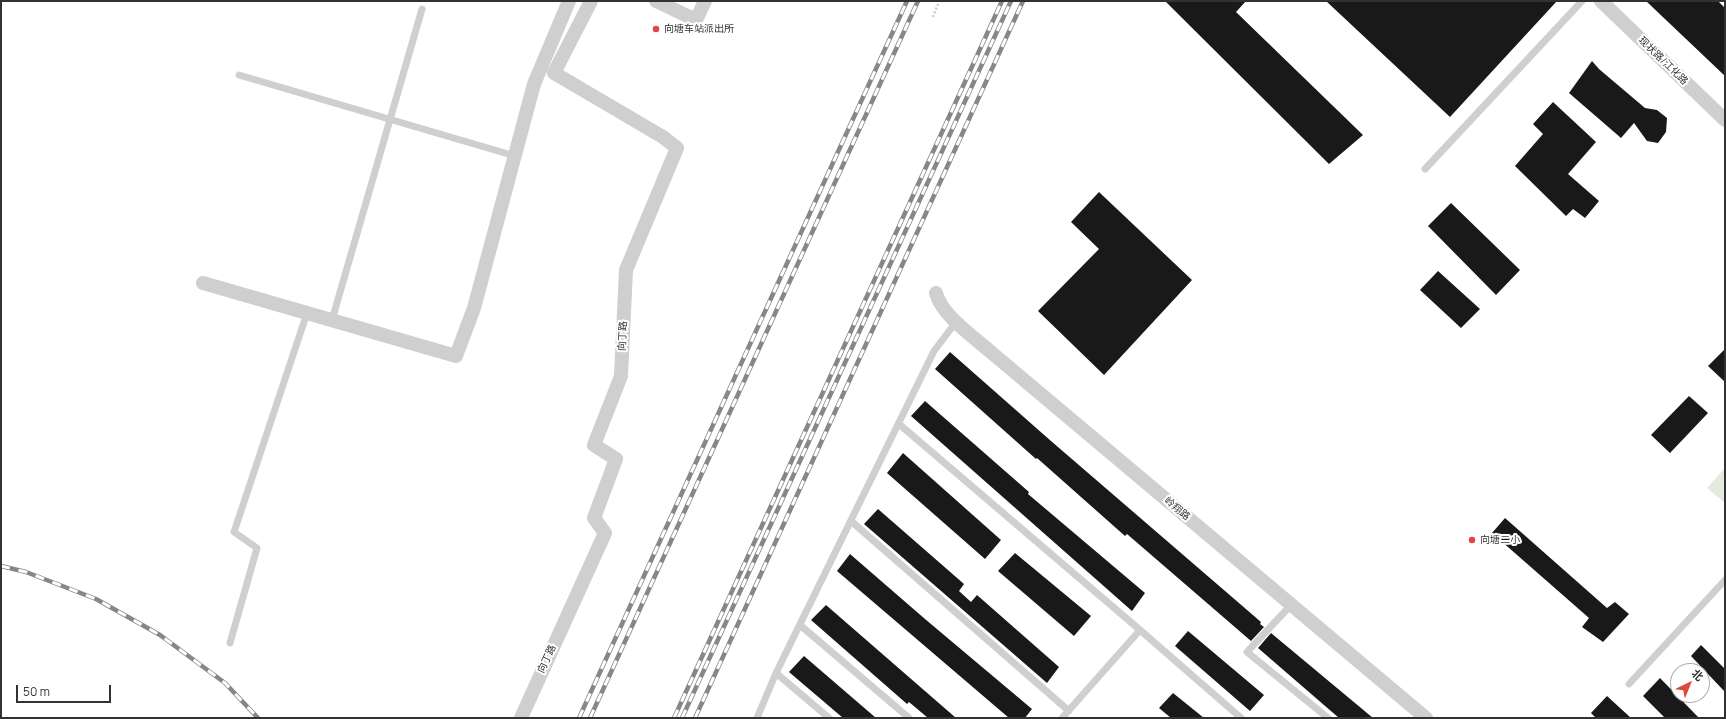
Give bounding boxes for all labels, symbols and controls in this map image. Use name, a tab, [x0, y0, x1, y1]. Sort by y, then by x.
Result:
place label: 向塘车站派出所	[664, 23, 734, 35]
marker: 向塘车站派出所	[651, 24, 661, 34]
street label: 现状路/江化路	[1636, 34, 1690, 88]
street label: 向丁路	[616, 321, 630, 351]
street label: 岭翔路	[1162, 495, 1192, 523]
place label: 向塘二小	[1480, 534, 1520, 546]
marker: 向塘二小	[1467, 535, 1477, 545]
street label: 向丁路	[535, 643, 559, 675]
north arrow	[1670, 663, 1710, 703]
text: 北	[1689, 665, 1707, 684]
scale bar	[18, 677, 113, 703]
text: 50 m	[23, 683, 50, 700]

